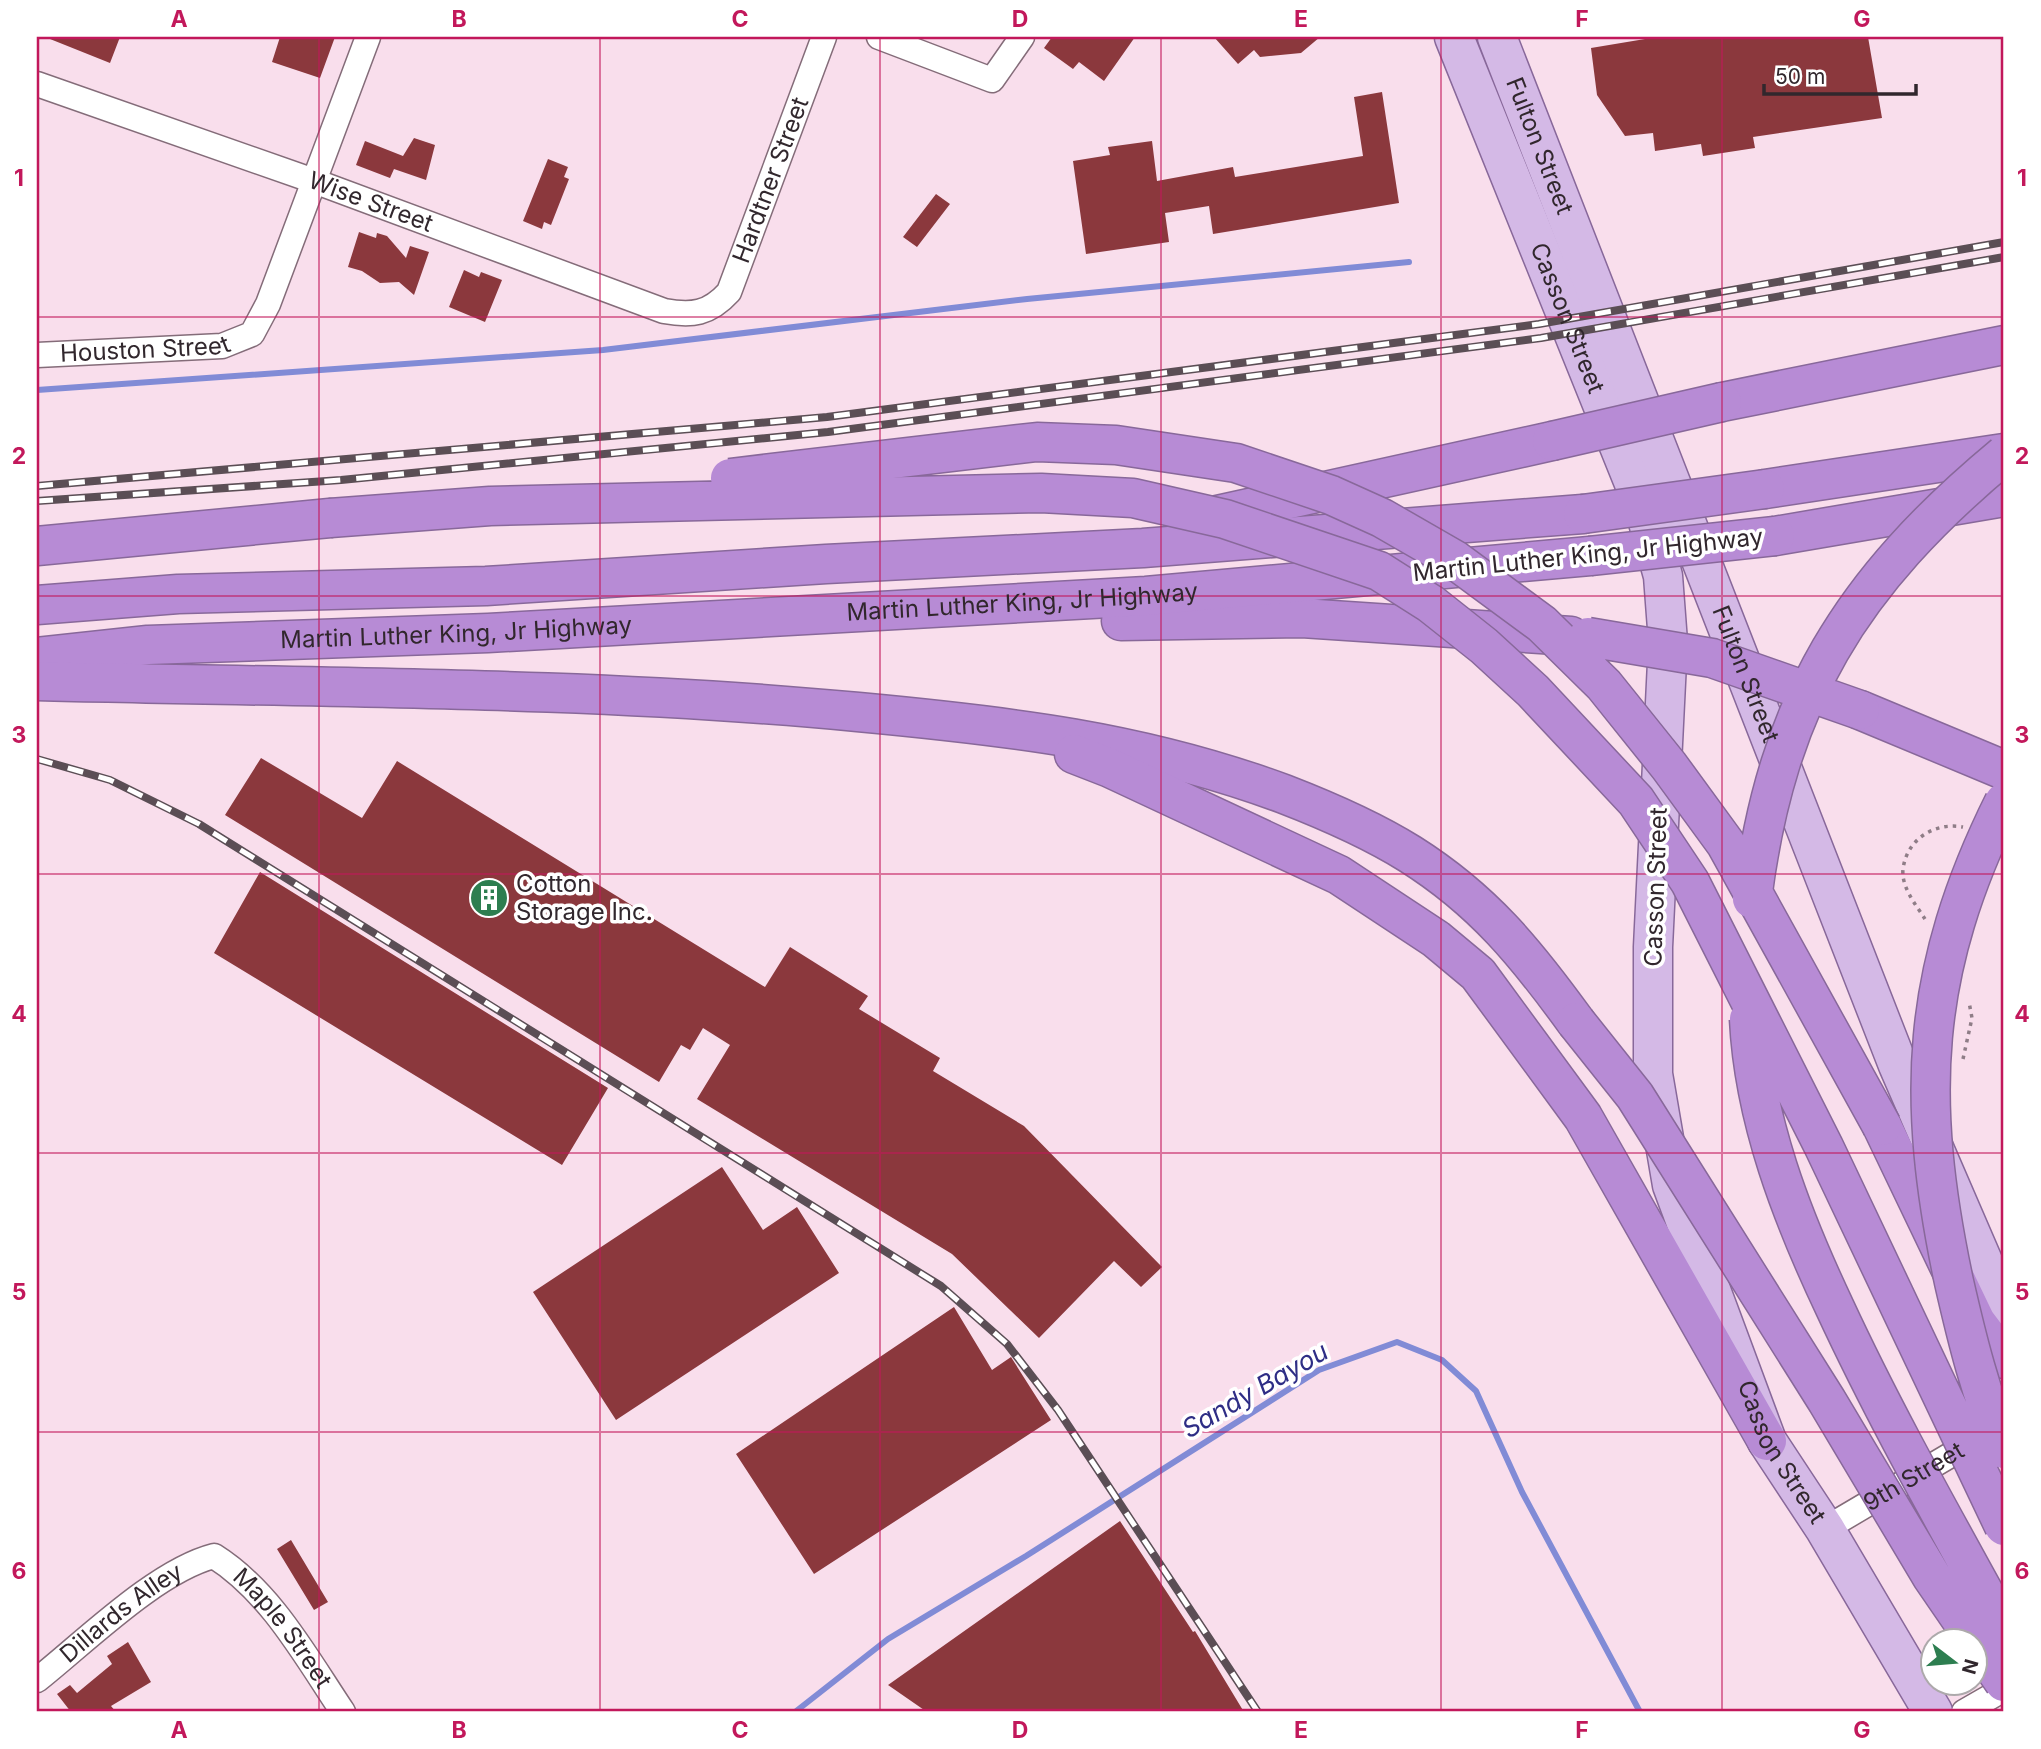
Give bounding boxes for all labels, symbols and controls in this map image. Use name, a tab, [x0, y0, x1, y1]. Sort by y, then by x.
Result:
text: A	[170, 5, 188, 33]
text: B	[451, 5, 467, 33]
text: C	[731, 5, 749, 33]
text: D	[1012, 5, 1028, 33]
text: E	[1294, 5, 1308, 33]
text: F	[1575, 5, 1589, 33]
text: G	[1853, 5, 1871, 33]
scale bar	[1764, 52, 1917, 96]
text: 50 m	[1775, 64, 1825, 89]
street label: Fulton Street	[1500, 73, 1580, 219]
street label: Hardtner Street	[726, 93, 814, 267]
text: 1	[14, 164, 24, 192]
text: 1	[2017, 164, 2027, 192]
street label: Wise Street	[305, 165, 437, 238]
street label: Casson Street	[1525, 238, 1611, 397]
street label: Houston Street	[59, 329, 234, 368]
text: 2	[12, 442, 26, 470]
text: 2	[2015, 442, 2029, 470]
street label: Martin Luther King, Jr Highway	[1411, 522, 1764, 587]
street label: Martin Luther King, Jr Highway	[846, 576, 1199, 627]
street label: Fulton Street	[1706, 601, 1786, 747]
street label: Martin Luther King, Jr Highway	[280, 610, 633, 654]
text: 3	[12, 721, 26, 749]
text: 3	[2015, 721, 2029, 749]
street label: Casson Street	[1638, 807, 1673, 967]
place label: Cotton Storage Inc.	[516, 869, 653, 926]
building icon: Cotton Storage Inc.	[468, 877, 510, 919]
text: 4	[11, 1000, 27, 1028]
text: 4	[2014, 1000, 2030, 1028]
text: 5	[12, 1278, 26, 1306]
text: 5	[2015, 1278, 2029, 1306]
water label: Sandy Bayou	[1176, 1335, 1333, 1444]
street label: Casson Street	[1732, 1376, 1832, 1529]
street label: 9th Street	[1858, 1435, 1969, 1517]
text: 6	[12, 1557, 26, 1585]
street label: Dillards Alley	[54, 1557, 187, 1669]
text: 6	[2015, 1557, 2029, 1585]
street label: Maple Street	[227, 1562, 338, 1694]
north arrow	[1918, 1626, 1988, 1696]
text: N	[1957, 1656, 1983, 1677]
text: A	[170, 1716, 188, 1744]
text: B	[451, 1716, 467, 1744]
text: C	[731, 1716, 749, 1744]
text: D	[1012, 1716, 1028, 1744]
text: E	[1294, 1716, 1308, 1744]
text: F	[1575, 1716, 1589, 1744]
text: G	[1853, 1716, 1871, 1744]

